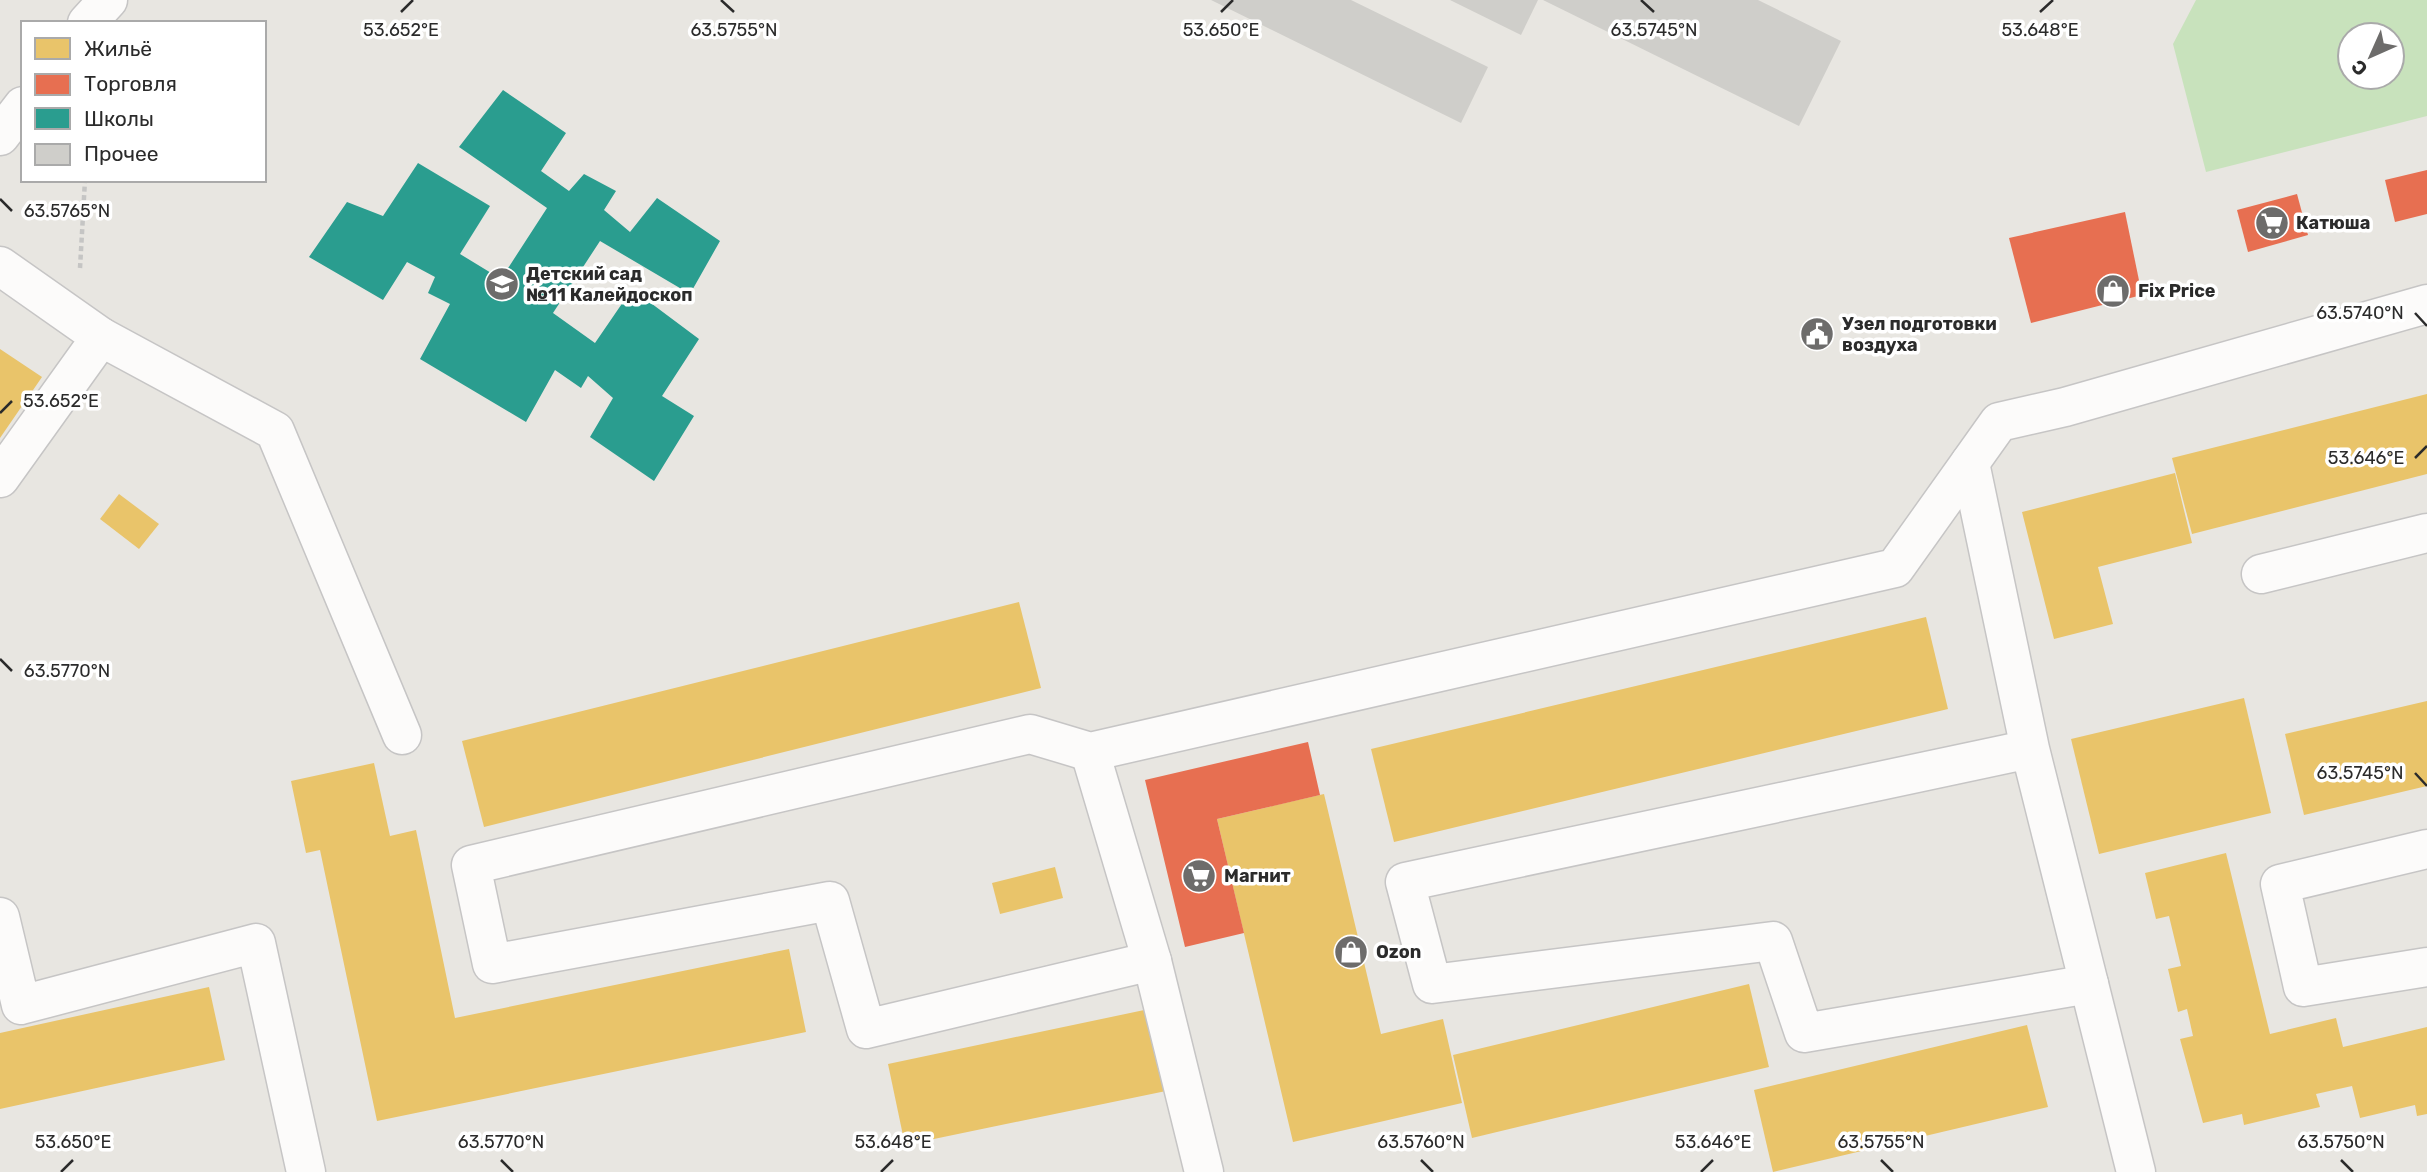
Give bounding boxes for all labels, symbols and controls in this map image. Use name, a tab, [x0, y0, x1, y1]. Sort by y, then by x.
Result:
text: 53.652°E	[363, 19, 439, 41]
text: 63.5755°N	[690, 19, 778, 41]
text: 53.650°E	[1183, 19, 1259, 41]
text: 63.5745°N	[1611, 19, 1697, 41]
text: 53.648°E	[2001, 19, 2079, 41]
legend	[21, 21, 266, 182]
north arrow	[2336, 21, 2406, 91]
text: Жильё	[84, 36, 152, 61]
text: С	[2346, 55, 2372, 81]
text: Торговля	[84, 71, 177, 96]
text: Школы	[84, 106, 154, 131]
text: Прочее	[84, 141, 159, 166]
text: 63.5765°N	[24, 200, 110, 222]
supermarket icon: Катюша	[2253, 204, 2291, 242]
place label: Катюша	[2296, 212, 2370, 234]
place label: Детский сад №11 Калейдоскоп	[526, 263, 693, 306]
school or university icon: Детский сад №11 Калейдоскоп	[483, 265, 521, 303]
shop icon: Fix Price	[2094, 272, 2132, 310]
place label: Fix Price	[2138, 280, 2216, 302]
text: 63.5740°N	[2316, 302, 2404, 324]
place label: Узел подготовки воздуха	[1842, 313, 1997, 356]
public building icon: Узел подготовки воздуха	[1798, 315, 1836, 353]
text: 53.652°E	[23, 390, 99, 412]
text: 53.646°E	[2328, 447, 2404, 469]
text: 63.5770°N	[24, 660, 110, 682]
text: 63.5745°N	[2317, 762, 2403, 784]
supermarket icon: Магнит	[1180, 857, 1218, 895]
place label: Магнит	[1224, 865, 1291, 887]
shop icon: Ozon	[1332, 933, 1370, 971]
place label: Ozon	[1376, 941, 1421, 963]
text: 53.650°E	[35, 1131, 111, 1153]
text: 63.5770°N	[458, 1131, 544, 1153]
text: 53.648°E	[854, 1131, 932, 1153]
text: 63.5760°N	[1377, 1131, 1465, 1153]
text: 53.646°E	[1675, 1131, 1751, 1153]
text: 63.5755°N	[1837, 1131, 1925, 1153]
text: 63.5750°N	[2297, 1131, 2385, 1153]

